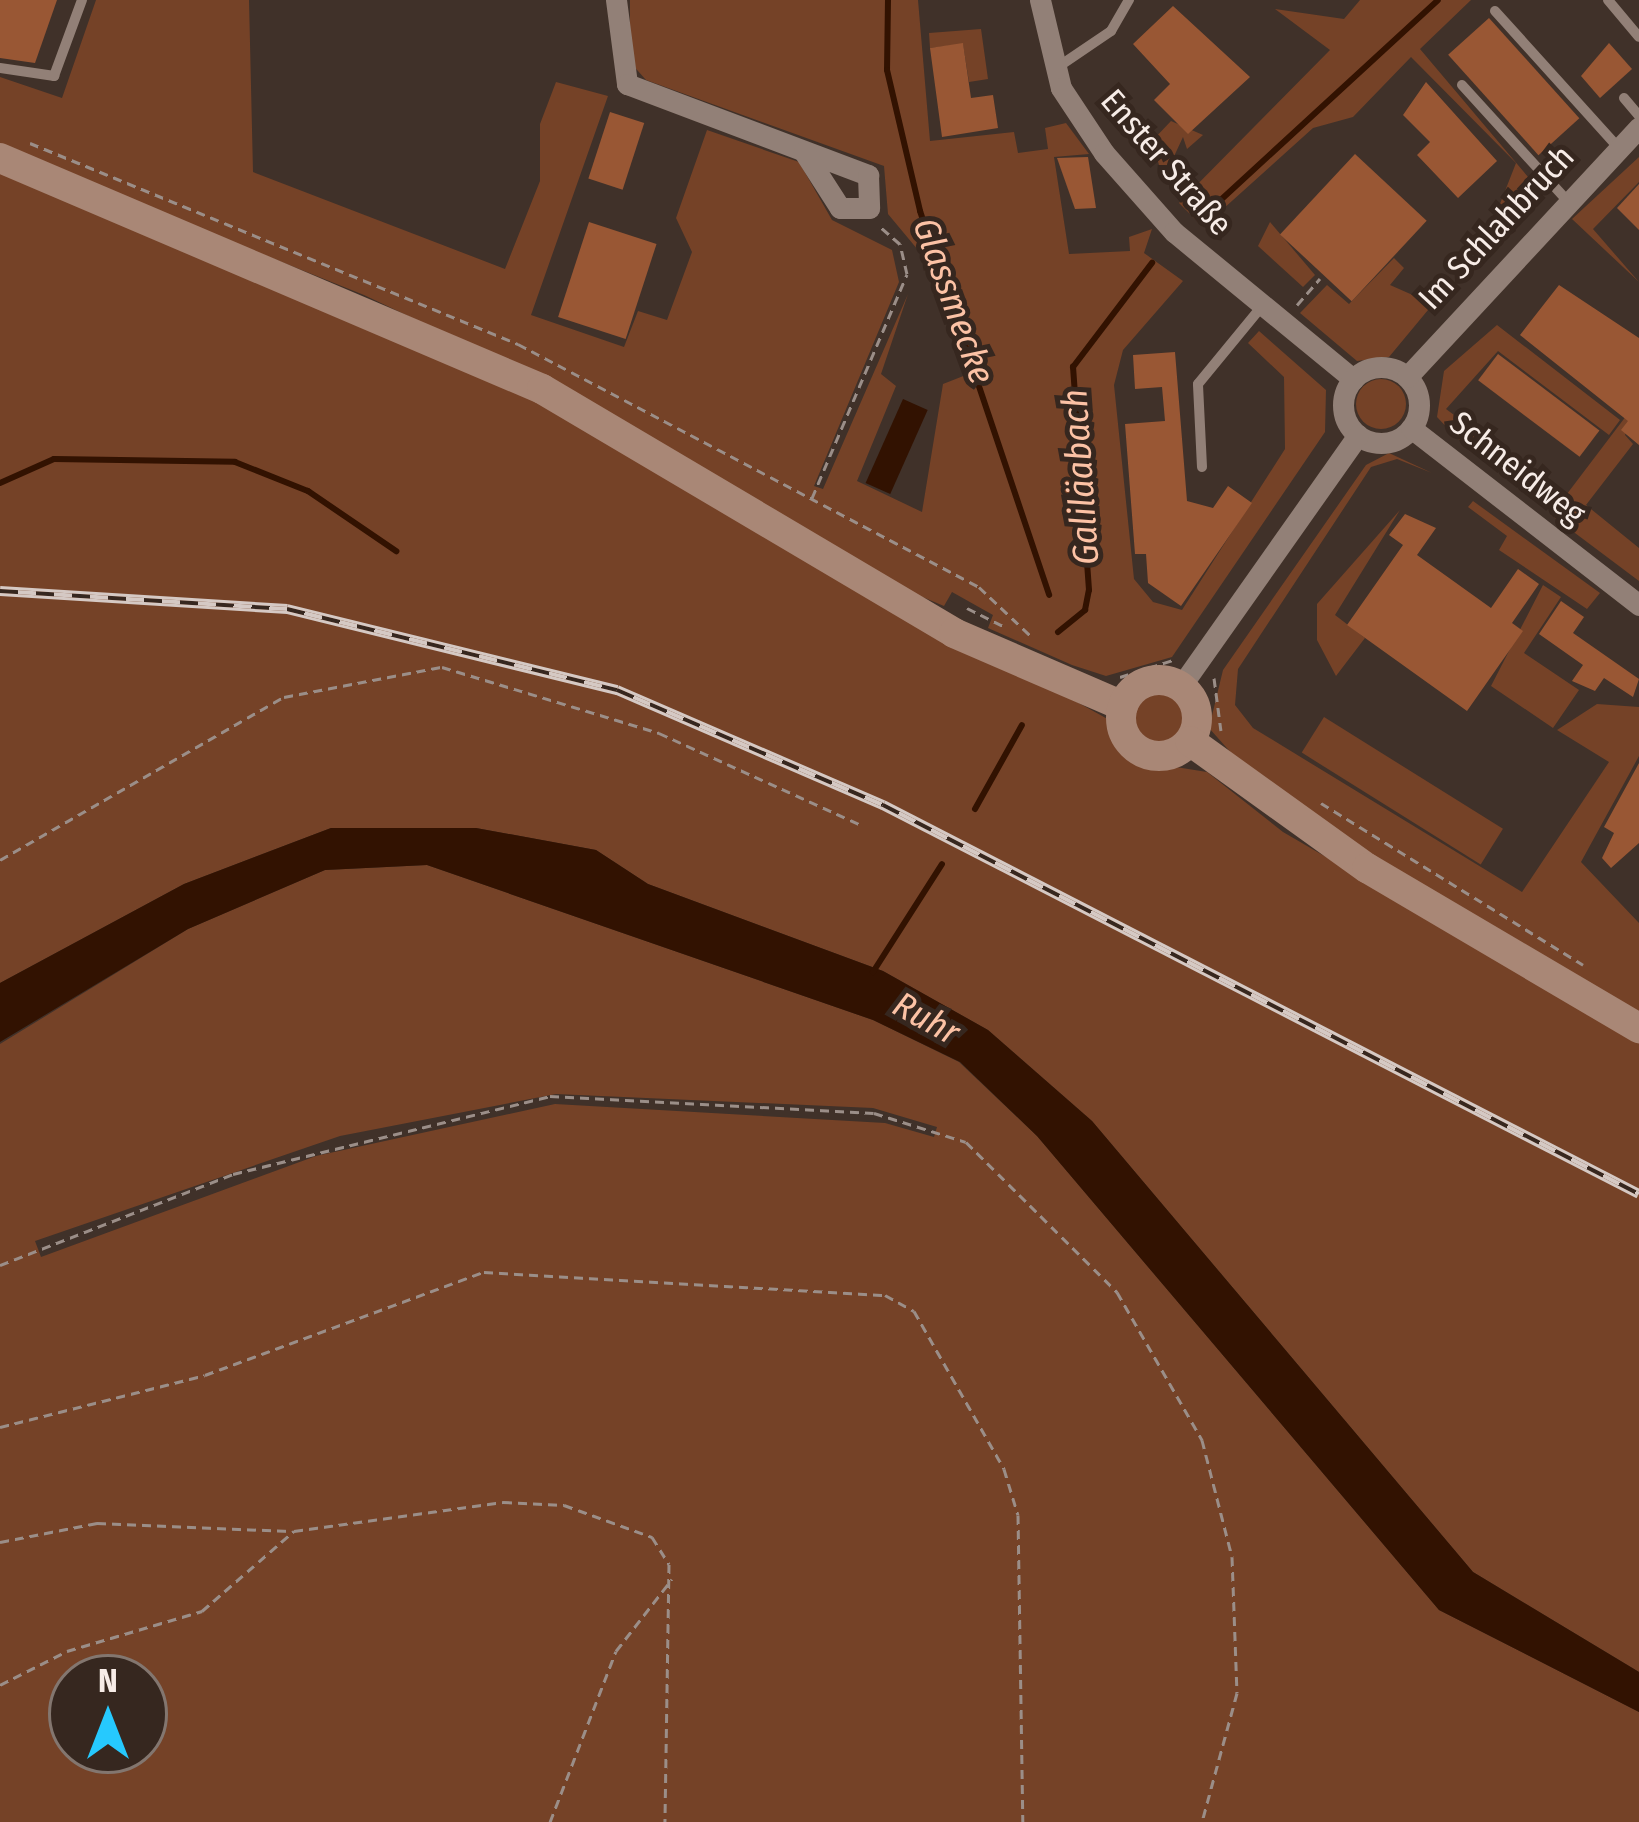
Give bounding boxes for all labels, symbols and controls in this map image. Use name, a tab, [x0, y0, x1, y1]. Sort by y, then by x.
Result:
street label: Enster Straße	[1092, 82, 1240, 244]
street label: Im Schlahbruch	[1411, 138, 1583, 318]
water label: Glassmecke	[903, 212, 1003, 390]
water label: Galiläabach	[1053, 388, 1109, 566]
street label: Schneidweg	[1441, 404, 1593, 534]
water label: Ruhr	[885, 983, 967, 1055]
north arrow	[48, 1654, 168, 1774]
text: N	[98, 1661, 118, 1701]

